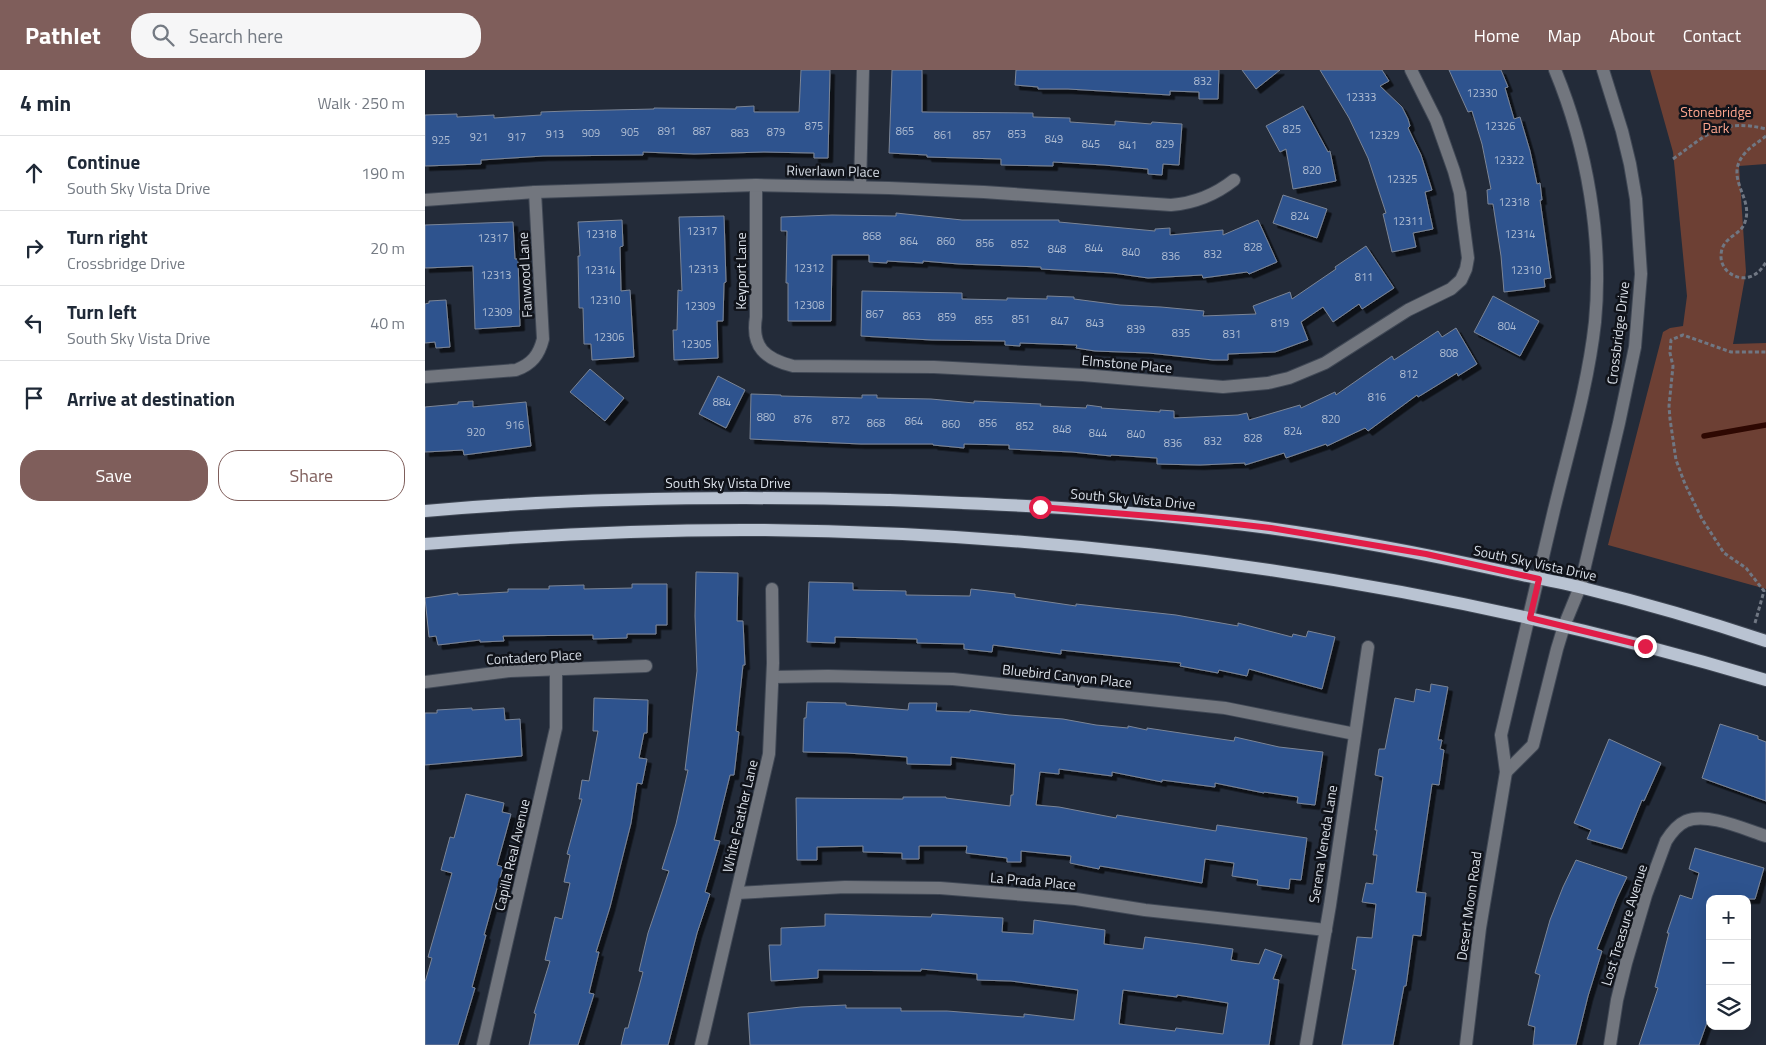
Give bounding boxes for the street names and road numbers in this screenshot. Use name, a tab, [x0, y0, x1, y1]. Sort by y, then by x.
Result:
street label: Riverlawn Place	[786, 159, 880, 182]
street label: Fanwood Lane	[512, 232, 537, 318]
street label: Keyport Lane	[730, 232, 751, 310]
street label: Crossbridge Drive	[1601, 280, 1634, 385]
street label: Elmstone Place	[1081, 349, 1173, 378]
street label: South Sky Vista Drive	[665, 472, 791, 493]
street label: South Sky Vista Drive	[1070, 483, 1196, 514]
street label: South Sky Vista Drive	[1472, 539, 1599, 586]
street label: Contadero Place	[486, 644, 582, 669]
street label: Bluebird Canyon Place	[1001, 658, 1133, 693]
street label: White Feather Lane	[716, 758, 763, 874]
street label: Serena Veneda Lane	[1303, 783, 1342, 904]
street label: Capilla Real Avenue	[488, 797, 535, 913]
street label: Desert Moon Road	[1450, 850, 1487, 962]
street label: Lost Treasure Avenue	[1595, 861, 1652, 988]
street label: La Prada Place	[989, 866, 1077, 895]

